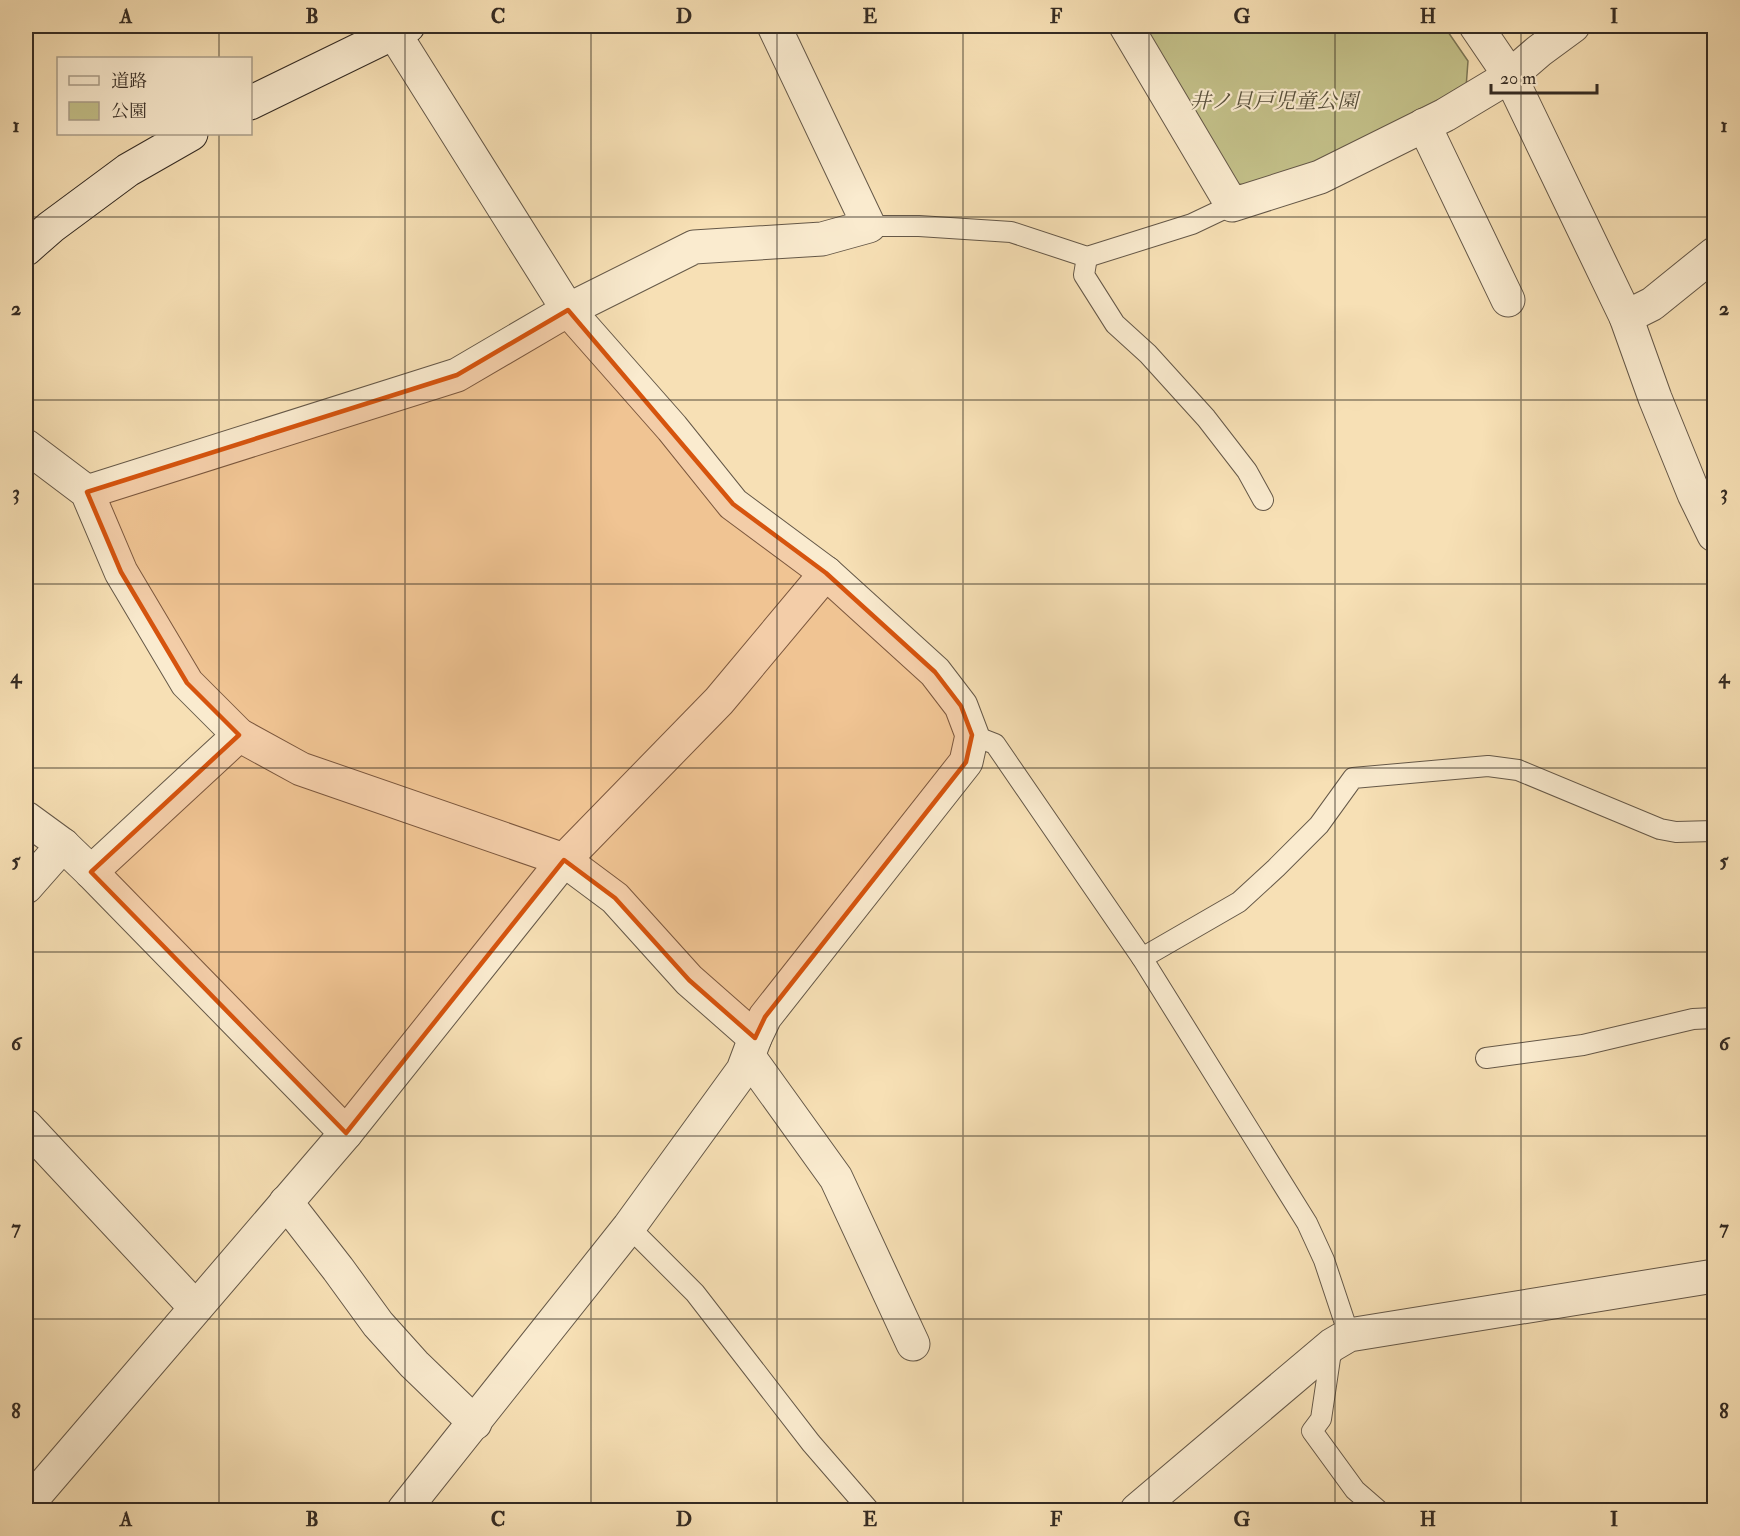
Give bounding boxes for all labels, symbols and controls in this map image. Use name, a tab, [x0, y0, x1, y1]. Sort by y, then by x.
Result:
text: A	[119, 4, 133, 29]
text: B	[305, 4, 319, 29]
text: C	[491, 4, 505, 29]
text: D	[676, 4, 692, 29]
text: E	[863, 4, 878, 29]
text: F	[1050, 4, 1063, 29]
text: G	[1234, 4, 1251, 29]
text: H	[1420, 4, 1436, 29]
text: I	[1610, 4, 1618, 29]
legend	[57, 57, 252, 135]
scale bar	[1491, 57, 1598, 95]
text: 20 m	[1500, 67, 1536, 90]
text: 道路	[111, 70, 147, 93]
park label: 井ノ貝戸児童公園	[1190, 88, 1361, 115]
text: 公園	[111, 100, 147, 123]
text: 1	[12, 113, 20, 138]
text: 1	[1720, 113, 1728, 138]
text: 2	[11, 296, 21, 321]
text: 2	[1719, 296, 1729, 321]
text: 3	[12, 480, 20, 505]
text: 3	[1720, 480, 1728, 505]
text: 4	[10, 664, 23, 689]
text: 4	[1718, 664, 1731, 689]
text: 5	[12, 848, 22, 873]
text: 5	[1720, 848, 1730, 873]
text: 6	[11, 1031, 23, 1056]
text: 6	[1719, 1031, 1731, 1056]
text: 7	[11, 1215, 21, 1240]
text: 7	[1719, 1215, 1729, 1240]
text: 8	[11, 1399, 21, 1424]
text: 8	[1719, 1399, 1729, 1424]
text: A	[119, 1507, 133, 1532]
text: B	[305, 1507, 319, 1532]
text: C	[491, 1507, 505, 1532]
text: D	[676, 1507, 692, 1532]
text: E	[863, 1507, 878, 1532]
text: F	[1050, 1507, 1063, 1532]
text: G	[1234, 1507, 1251, 1532]
text: H	[1420, 1507, 1436, 1532]
text: I	[1610, 1507, 1618, 1532]

